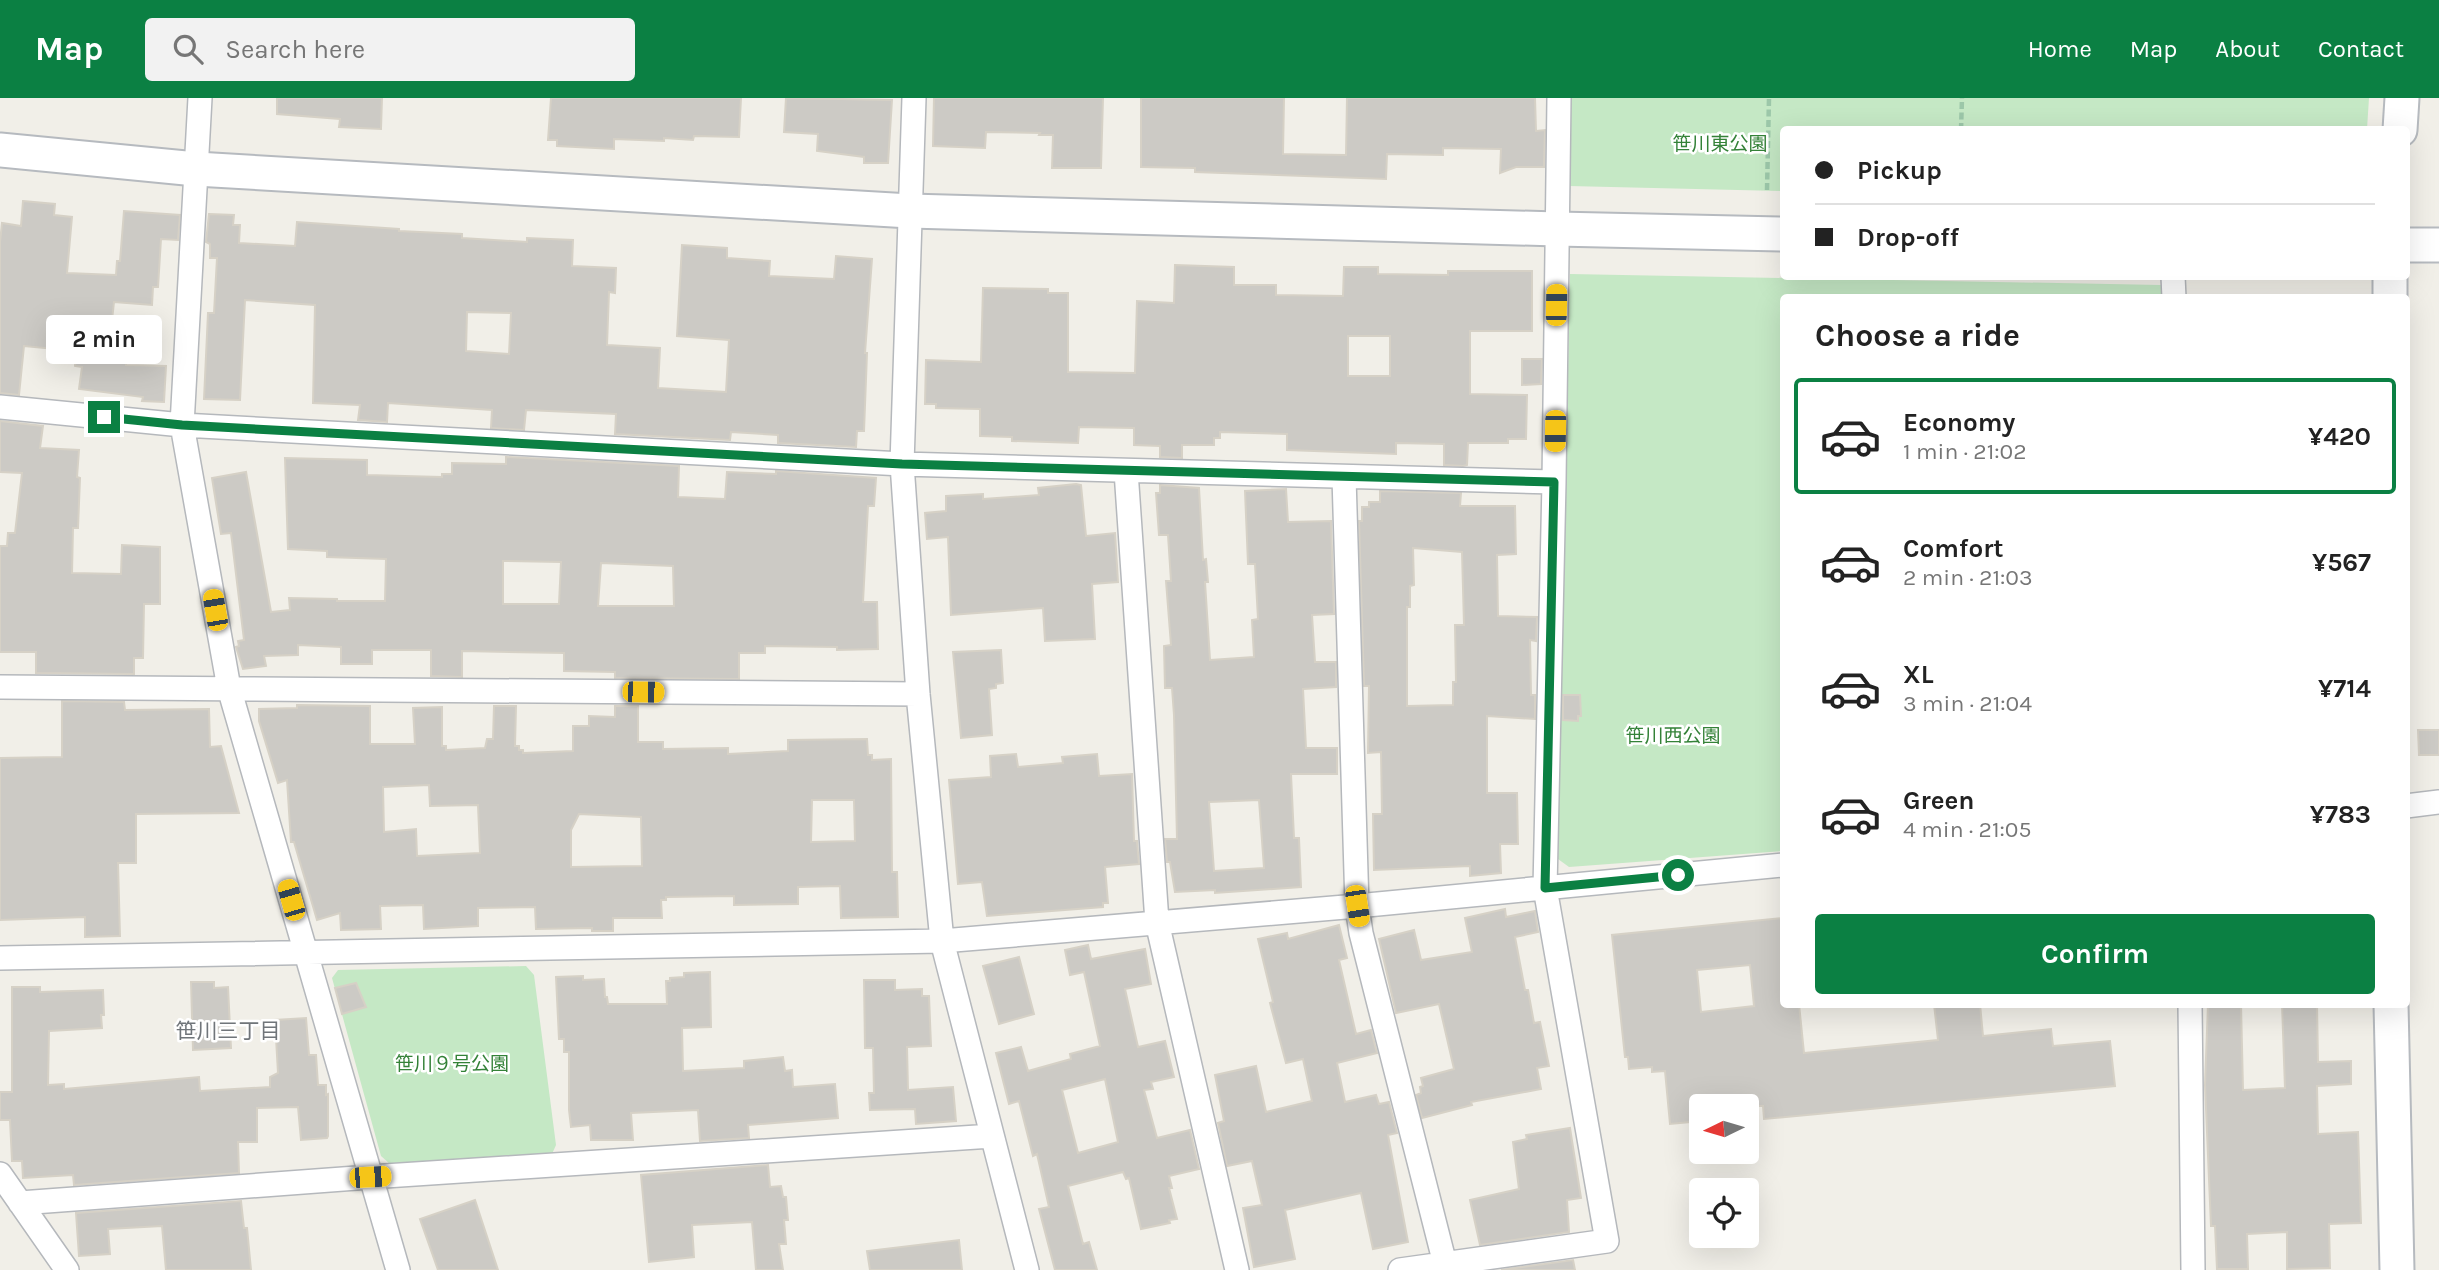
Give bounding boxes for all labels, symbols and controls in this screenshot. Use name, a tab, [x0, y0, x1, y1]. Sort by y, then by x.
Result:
search box	[145, 18, 635, 81]
text: Map	[35, 30, 103, 68]
icon: search	[169, 30, 207, 68]
text: Search here	[225, 34, 365, 65]
text: Home	[2028, 35, 2092, 63]
text: Map	[2130, 35, 2177, 63]
text: About	[2215, 35, 2280, 63]
text: Contact	[2318, 35, 2404, 63]
park label: 笹川東公園	[1672, 133, 1768, 155]
text: Pickup	[1857, 155, 1942, 186]
text: Drop-off	[1857, 222, 1959, 253]
car	[1546, 284, 1567, 326]
callout: 2 min	[46, 316, 162, 364]
text: Choose a ride	[1815, 317, 2020, 354]
text: 2 min	[72, 326, 136, 353]
route end	[88, 401, 120, 433]
icon: car	[1819, 405, 1882, 468]
text: Economy	[1903, 407, 2015, 438]
car	[1545, 410, 1566, 452]
text: ¥420	[2308, 421, 2371, 452]
text: 1 min · 21:02	[1903, 438, 2027, 465]
icon: car	[1819, 531, 1882, 594]
text: Comfort	[1903, 533, 2004, 564]
text: ¥567	[2312, 547, 2371, 578]
text: 2 min · 21:03	[1903, 564, 2033, 591]
car	[202, 587, 229, 633]
icon: car	[1819, 657, 1882, 720]
text: XL	[1903, 659, 1934, 690]
text: ¥714	[2318, 673, 2371, 704]
car	[622, 681, 665, 703]
text: 3 min · 21:04	[1903, 690, 2032, 717]
park label: 笹川西公園	[1625, 725, 1721, 747]
icon: car	[1819, 783, 1882, 846]
text: Green	[1903, 785, 1975, 816]
text: ¥783	[2310, 799, 2371, 830]
text: 4 min · 21:05	[1903, 816, 2031, 843]
route start	[1662, 859, 1694, 891]
car	[276, 877, 307, 923]
car	[1344, 884, 1371, 928]
button: Confirm	[1815, 914, 2375, 994]
district label: 笹川三丁目	[176, 1019, 281, 1043]
park label: 笹川９号公園	[395, 1053, 509, 1075]
north arrow	[1689, 1094, 1759, 1164]
map controls	[1689, 1094, 1759, 1248]
car	[349, 1165, 392, 1189]
button: locate	[1689, 1178, 1759, 1248]

